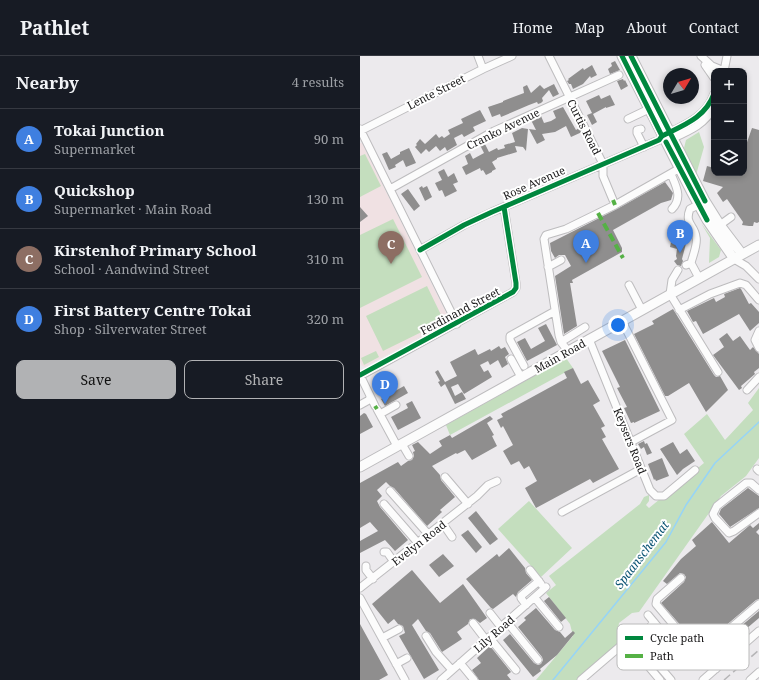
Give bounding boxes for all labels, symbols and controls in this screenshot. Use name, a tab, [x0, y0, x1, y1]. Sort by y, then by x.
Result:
text: Pathlet	[20, 15, 89, 41]
text: Home	[513, 18, 553, 37]
text: Map	[575, 18, 604, 37]
text: About	[626, 18, 667, 37]
text: Contact	[689, 18, 739, 37]
north arrow	[663, 68, 699, 104]
map controls	[711, 68, 747, 176]
button: +	[711, 68, 747, 104]
street label: Lente Street	[404, 70, 467, 113]
text: Nearby	[16, 71, 79, 94]
text: 4 results	[292, 73, 344, 91]
street label: Curtis Road	[564, 96, 605, 157]
street label: Cranko Avenue	[464, 104, 542, 153]
button: −	[711, 104, 747, 140]
text: Tokai Junction	[54, 120, 165, 140]
text: A	[24, 130, 34, 148]
text: 90 m	[314, 130, 344, 148]
text: Supermarket	[54, 140, 135, 158]
button: layers	[711, 140, 747, 176]
street label: Rose Avenue	[500, 162, 567, 203]
text: Quickshop	[54, 180, 135, 200]
text: B	[25, 190, 33, 208]
text: 130 m	[307, 190, 344, 208]
text: Supermarket · Main Road	[54, 200, 212, 218]
pin: B	[667, 220, 693, 253]
pin: A	[573, 230, 599, 263]
pin: C	[378, 231, 404, 264]
text: Kirstenhof Primary School	[54, 240, 256, 260]
text: C	[25, 250, 33, 268]
text: 310 m	[307, 250, 344, 268]
text: School · Aandwind Street	[54, 260, 209, 278]
street label: Ferdinand Street	[417, 283, 502, 338]
text: First Battery Centre Tokai	[54, 300, 251, 320]
text: D	[24, 310, 34, 328]
text: 320 m	[307, 310, 344, 328]
your location	[608, 315, 628, 335]
text: Shop · Silverwater Street	[54, 320, 207, 338]
street label: Main Road	[531, 335, 588, 376]
button: Save	[16, 360, 176, 399]
button: Share	[184, 360, 344, 399]
pin: D	[372, 371, 398, 404]
street label: Keysers Road	[610, 406, 651, 476]
street label: Evelyn Road	[388, 516, 449, 569]
water label: Spaanschemat	[610, 517, 673, 592]
street label: Lily Road	[470, 612, 517, 655]
legend	[617, 624, 749, 670]
text: Cycle path	[650, 630, 704, 645]
text: Path	[650, 648, 674, 663]

